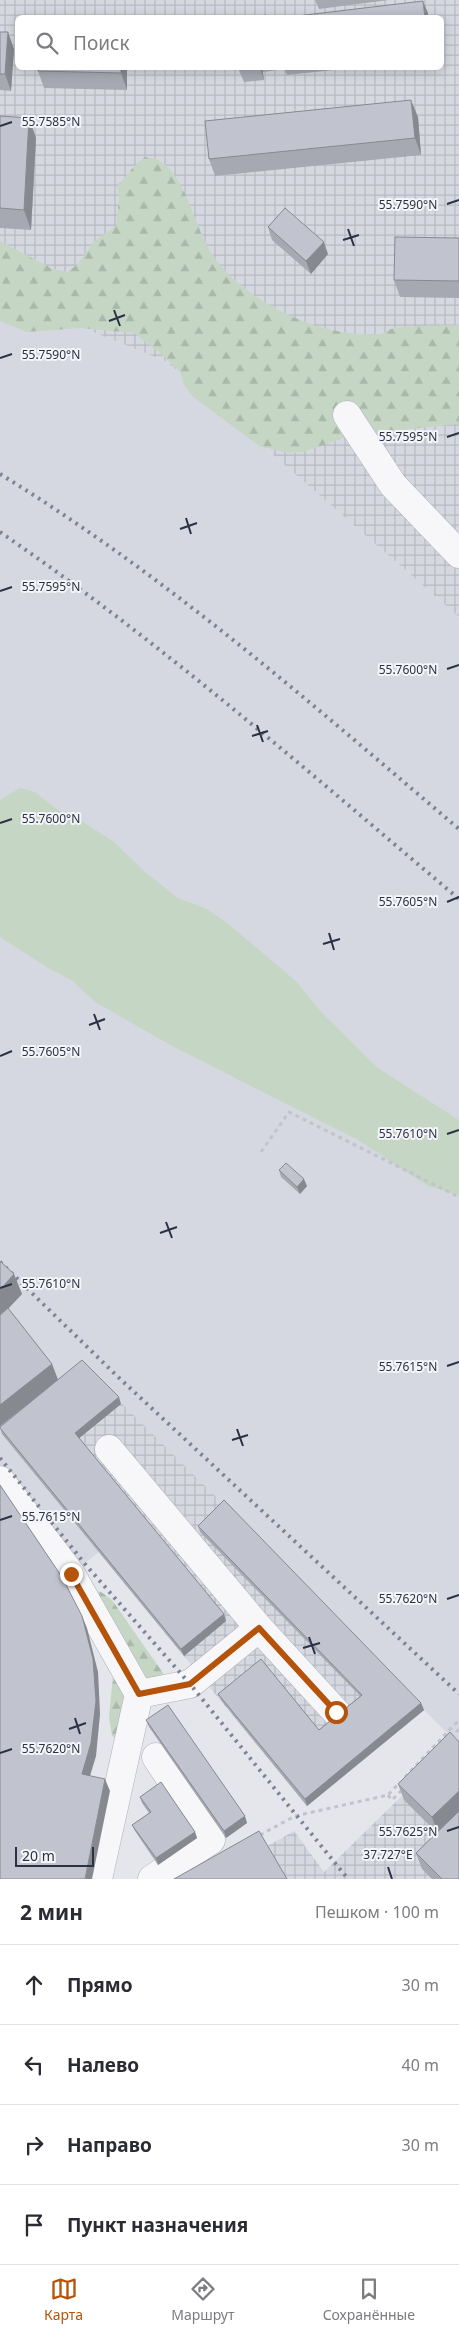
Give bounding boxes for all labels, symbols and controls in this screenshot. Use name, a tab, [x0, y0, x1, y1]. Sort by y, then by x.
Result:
search box	[15, 15, 444, 70]
icon: search	[33, 29, 61, 57]
text: Поиск	[73, 30, 129, 56]
text: 55.7585°N	[22, 113, 80, 130]
text: 55.7590°N	[379, 196, 437, 213]
text: 55.7590°N	[22, 346, 80, 363]
text: 55.7595°N	[379, 428, 437, 445]
text: 55.7595°N	[22, 578, 80, 595]
text: 55.7600°N	[379, 661, 437, 678]
text: 55.7600°N	[22, 810, 80, 827]
text: 55.7605°N	[379, 893, 437, 910]
text: 55.7605°N	[22, 1043, 80, 1060]
text: 55.7610°N	[379, 1125, 437, 1142]
text: 55.7610°N	[22, 1275, 80, 1292]
text: 55.7615°N	[379, 1358, 437, 1375]
text: 55.7615°N	[22, 1508, 80, 1525]
route end	[60, 1563, 83, 1586]
text: 55.7620°N	[379, 1590, 437, 1607]
route start	[325, 1701, 348, 1724]
text: 55.7620°N	[22, 1740, 80, 1757]
text: 55.7625°N	[379, 1823, 437, 1840]
scale bar	[15, 1844, 94, 1867]
text: 20 m	[22, 1846, 55, 1865]
text: 37.727°E	[363, 1846, 413, 1863]
text: 2 мин	[20, 1898, 83, 1926]
text: Пешком · 100 m	[315, 1901, 439, 1923]
icon: ahead	[20, 1971, 48, 1999]
text: Прямо	[67, 1972, 133, 1998]
text: 30 m	[402, 1974, 439, 1996]
icon: left	[20, 2051, 48, 2079]
text: Налево	[67, 2052, 139, 2078]
text: 40 m	[402, 2054, 439, 2076]
icon: right	[20, 2131, 48, 2159]
text: Направо	[67, 2132, 152, 2158]
text: 30 m	[402, 2134, 439, 2156]
icon: arrive	[20, 2211, 48, 2239]
text: Пункт назначения	[67, 2212, 248, 2238]
tab: Карта	[44, 2275, 83, 2324]
tab: Маршрут	[171, 2275, 235, 2324]
tab: Сохранённые	[323, 2275, 415, 2324]

